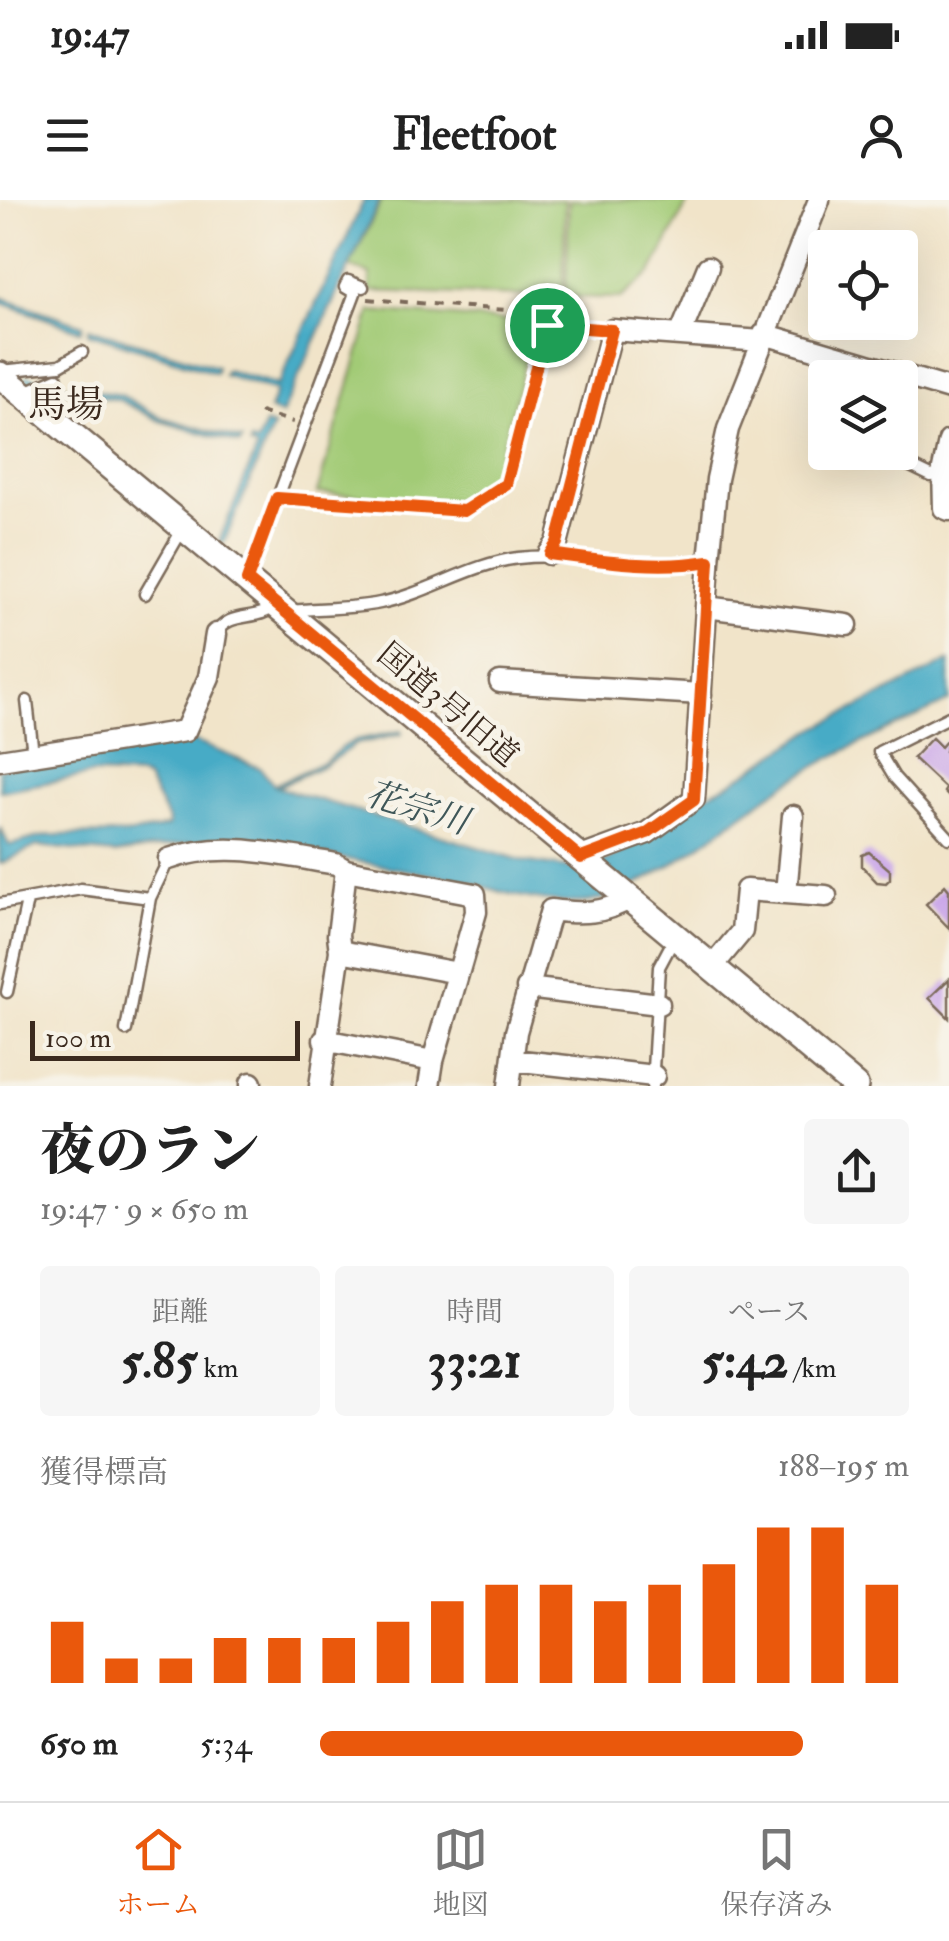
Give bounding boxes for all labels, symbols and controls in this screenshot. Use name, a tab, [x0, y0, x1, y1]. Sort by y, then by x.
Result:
text: 19:47	[50, 11, 129, 59]
text: Fleetfoot	[392, 107, 557, 163]
icon: menu	[40, 108, 95, 163]
icon: person	[854, 108, 909, 163]
map controls	[808, 230, 918, 470]
button: locate	[808, 230, 918, 340]
pin	[505, 283, 590, 368]
icon: arrive	[520, 298, 575, 353]
button: layers	[808, 360, 918, 470]
district label: 馬場	[28, 381, 104, 429]
street label: 国道3号旧道	[369, 634, 527, 776]
water label: 花宗川	[360, 772, 477, 846]
scale bar	[30, 1016, 300, 1060]
text: 100 m	[45, 1021, 111, 1056]
text: 夜のラン	[40, 1117, 260, 1186]
button: share	[804, 1119, 909, 1224]
text: 19:47 · 9 × 650 m	[40, 1189, 248, 1229]
text: 距離	[152, 1295, 208, 1330]
text: 時間	[446, 1295, 503, 1330]
text: ペース	[728, 1295, 810, 1330]
text: 5.85	[121, 1330, 198, 1393]
text: 33:21	[428, 1330, 521, 1393]
text: 5:42	[702, 1330, 788, 1393]
text: km	[198, 1351, 238, 1386]
text: /km	[788, 1351, 837, 1386]
text: 188–195 m	[778, 1446, 909, 1486]
text: 獲得標高	[40, 1453, 168, 1493]
text: 650 m	[40, 1724, 118, 1764]
text: 5:34	[200, 1724, 251, 1764]
tab: ホーム	[116, 1822, 200, 1923]
tab: 地図	[432, 1822, 489, 1923]
tab: 保存済み	[721, 1822, 833, 1923]

